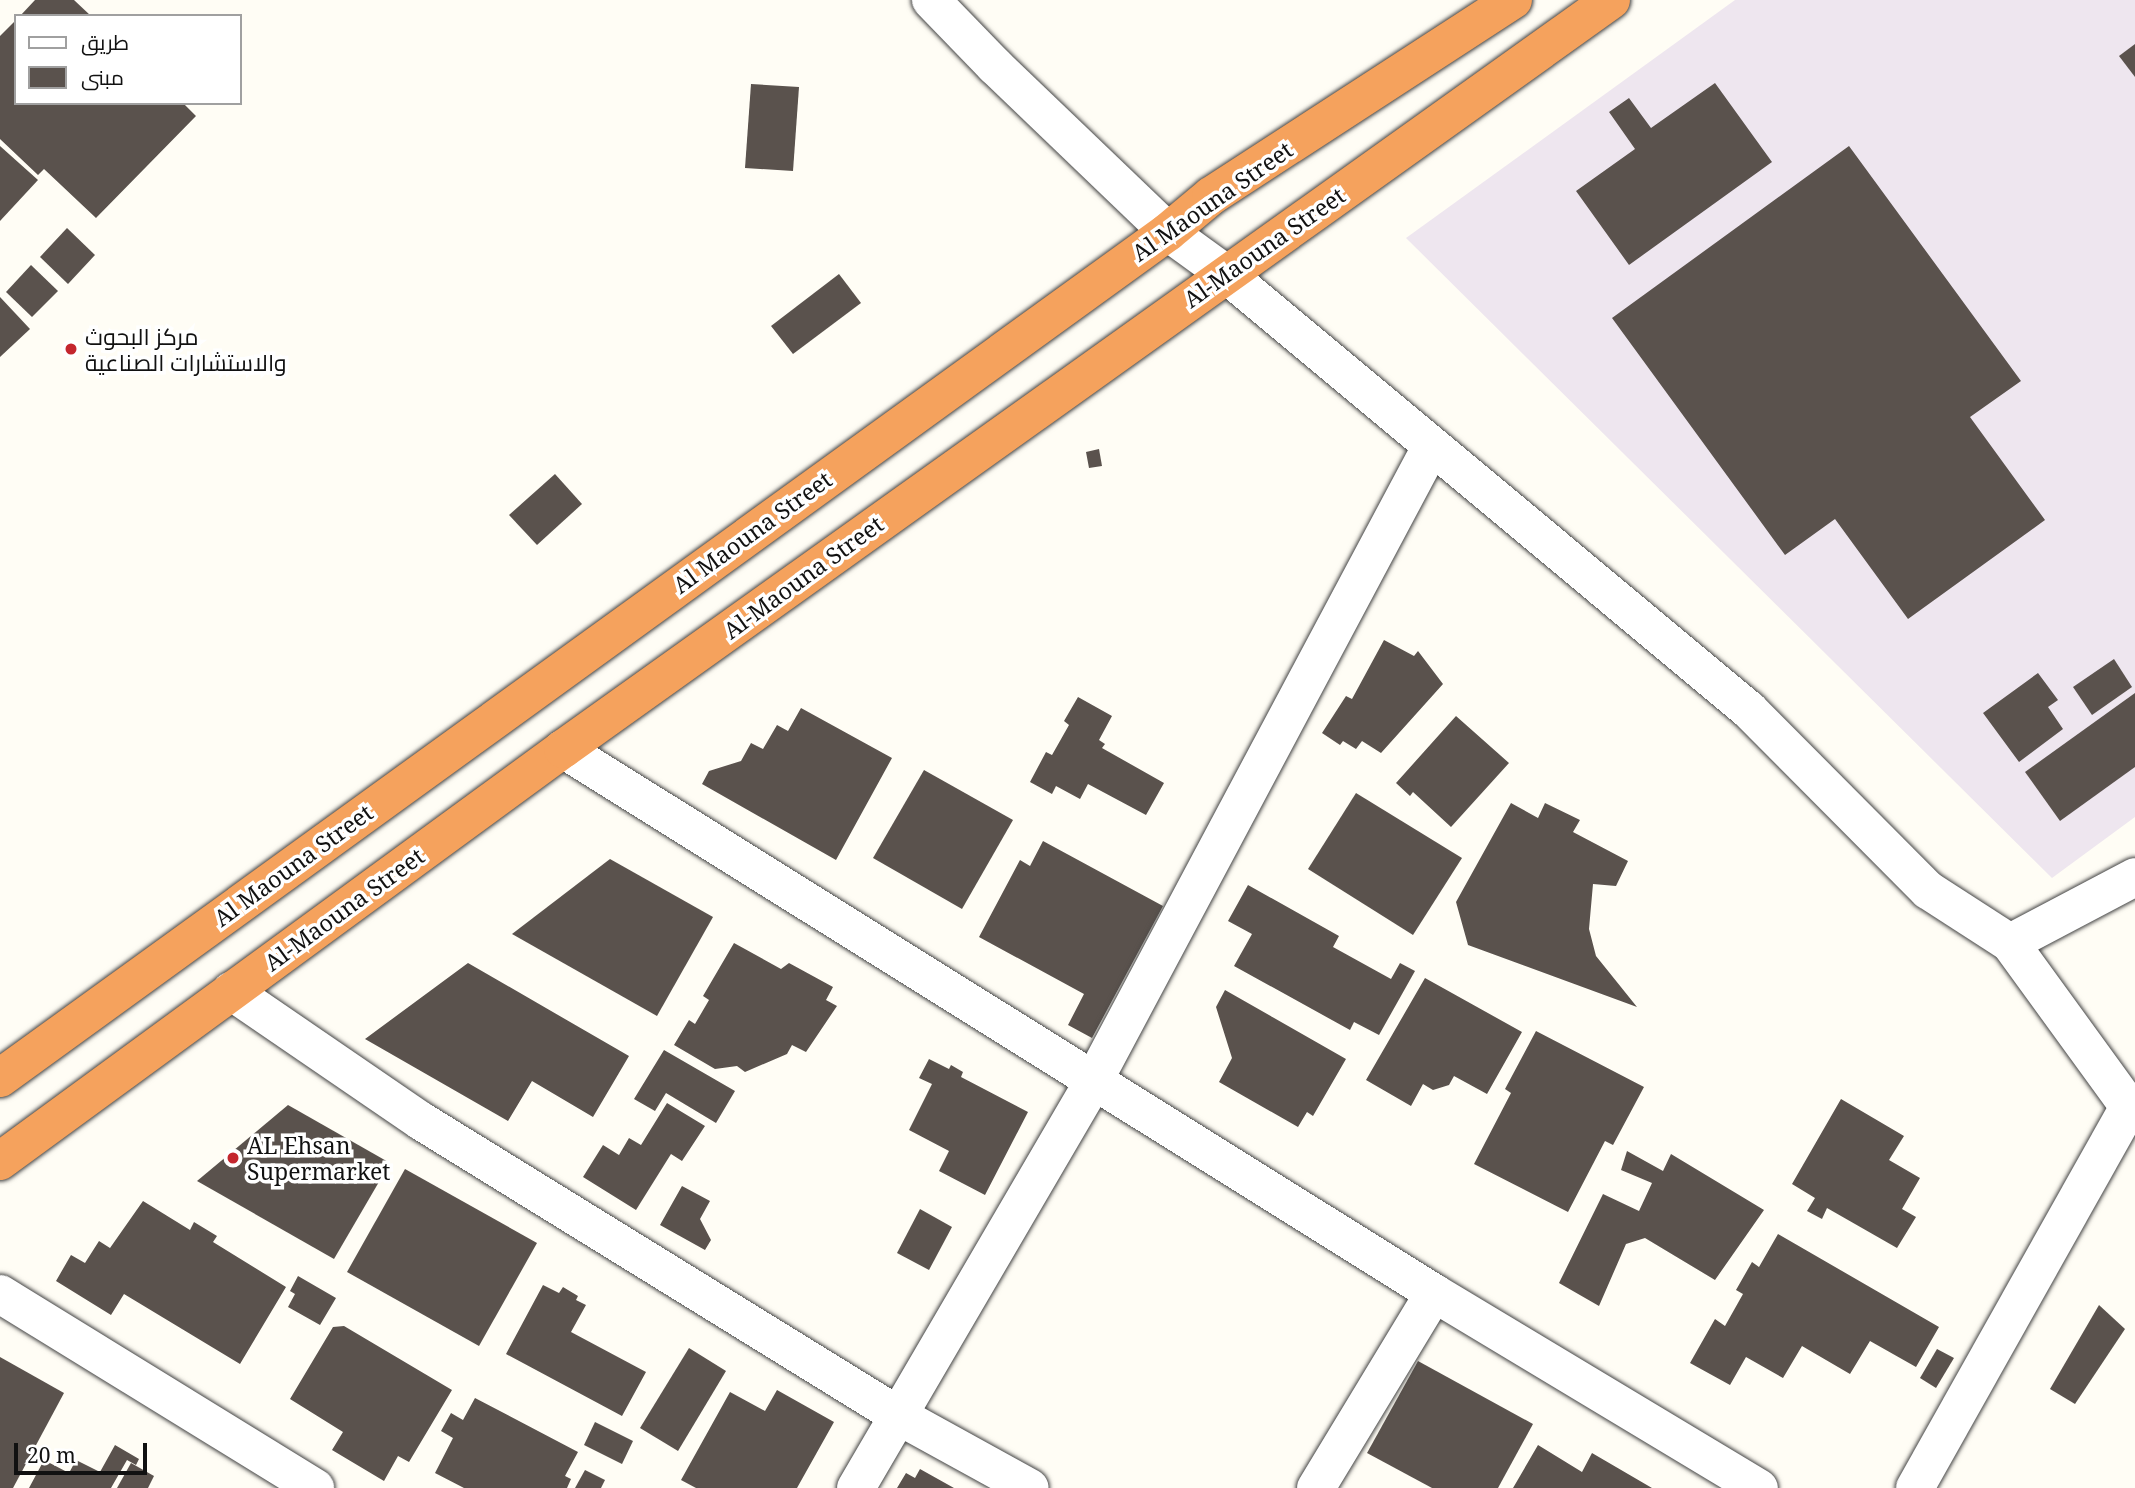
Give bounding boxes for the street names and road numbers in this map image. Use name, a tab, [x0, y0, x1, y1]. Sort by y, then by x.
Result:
street label: Al Maouna Street	[1126, 135, 1298, 267]
street label: Al-Maouna Street	[1178, 181, 1350, 313]
street label: Al Maouna Street	[667, 465, 837, 599]
street label: Al-Maouna Street	[718, 510, 888, 644]
street label: Al Maouna Street	[208, 798, 378, 932]
street label: Al-Maouna Street	[259, 842, 429, 976]

